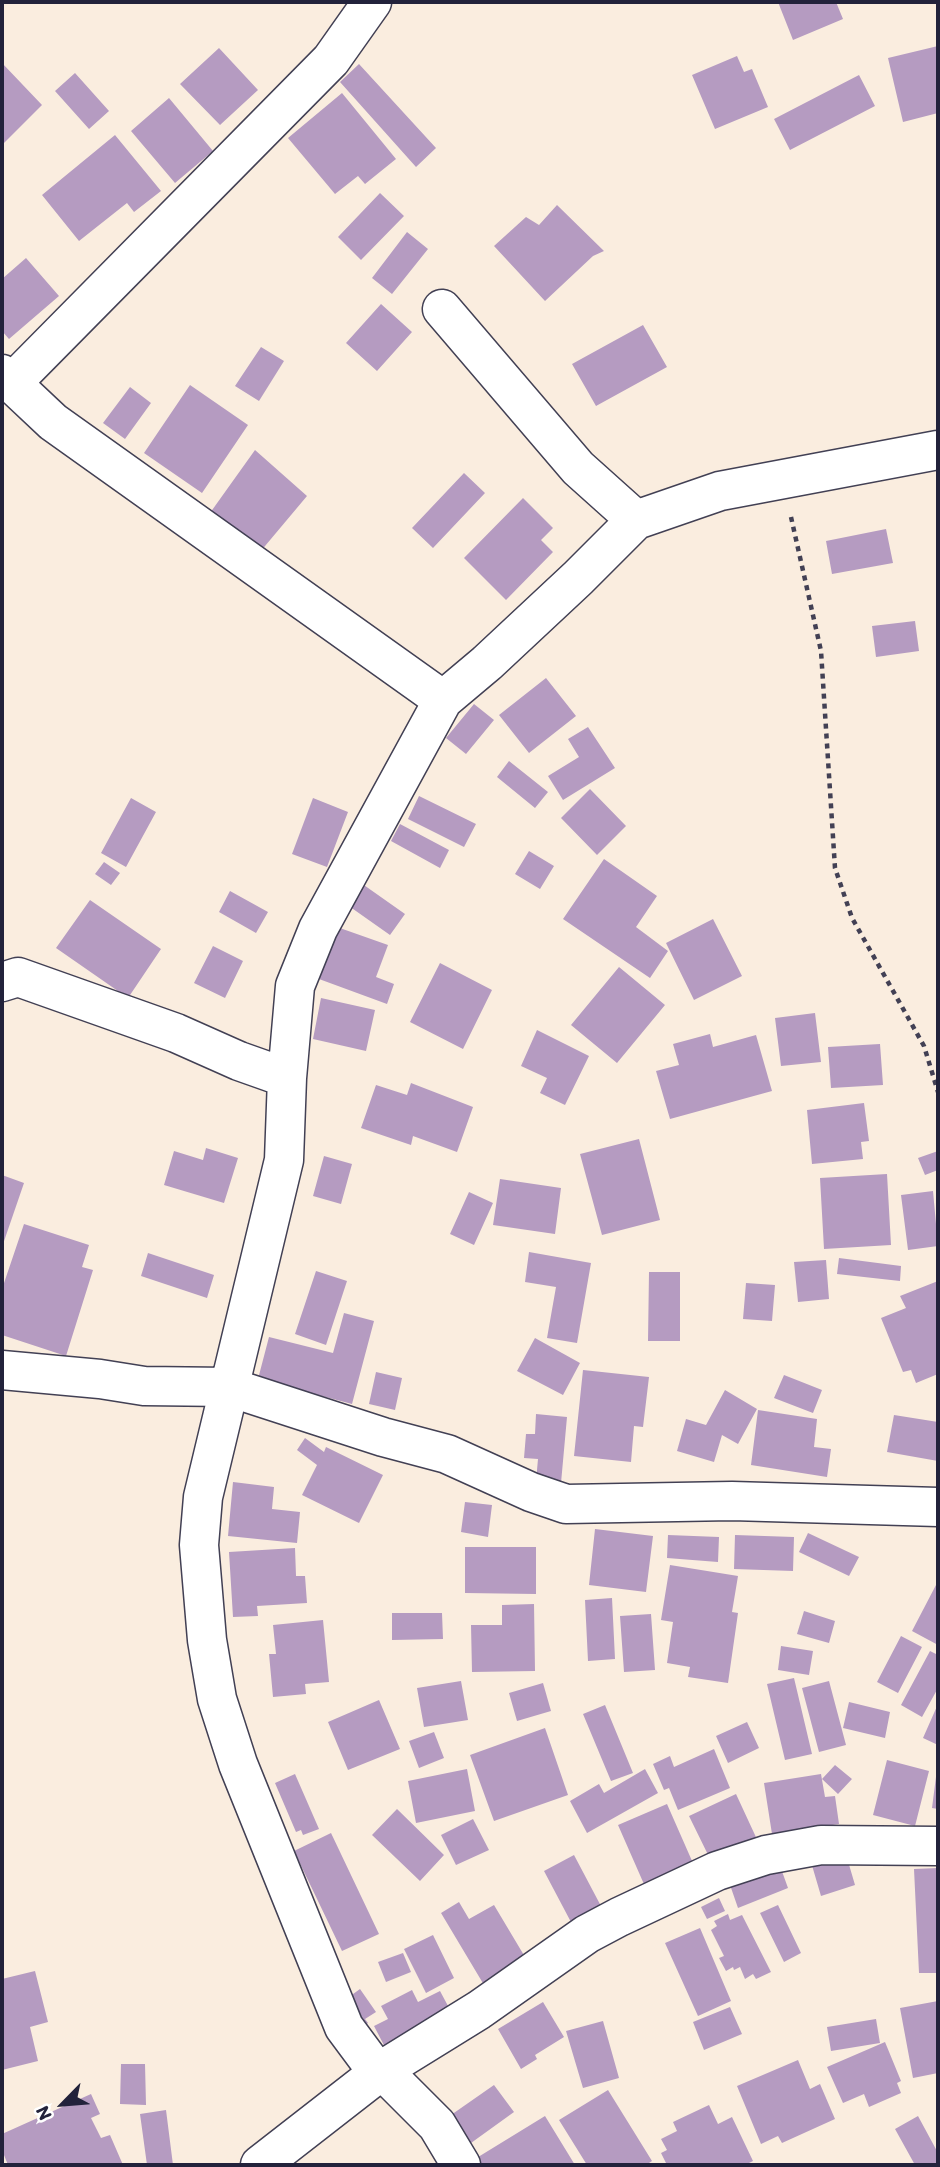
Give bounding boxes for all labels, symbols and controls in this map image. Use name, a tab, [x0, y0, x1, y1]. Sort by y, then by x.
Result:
north arrow	[28, 2069, 98, 2139]
text: N	[30, 2102, 57, 2124]

